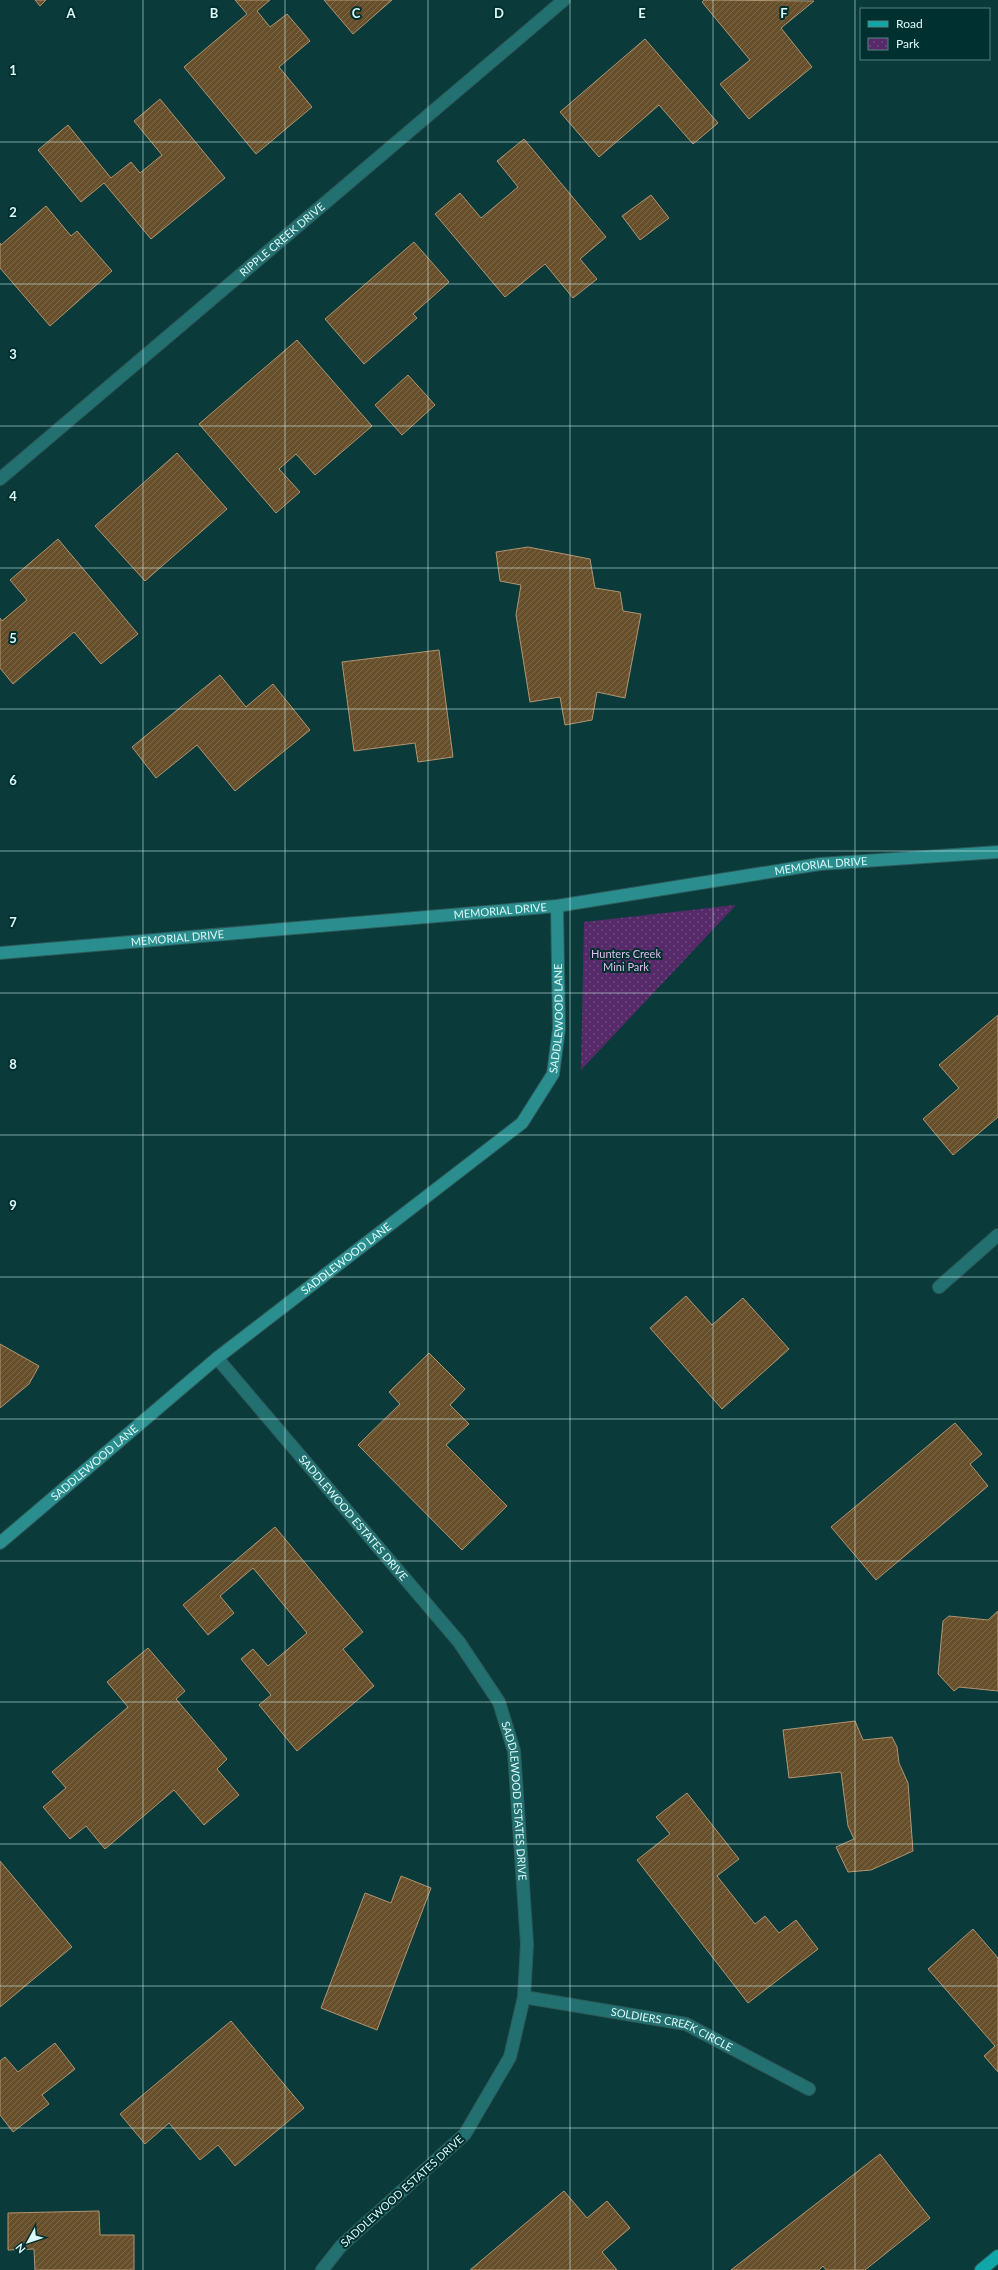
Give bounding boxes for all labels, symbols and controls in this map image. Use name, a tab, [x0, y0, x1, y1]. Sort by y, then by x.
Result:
text: A	[65, 5, 76, 21]
text: B	[210, 5, 219, 21]
text: C	[352, 5, 361, 21]
text: D	[494, 5, 504, 21]
text: E	[638, 5, 646, 21]
text: F	[780, 5, 788, 21]
legend	[860, 8, 990, 60]
text: Road	[896, 16, 923, 31]
text: Park	[896, 36, 920, 51]
text: 1	[9, 62, 17, 78]
street label: RIPPLE CREEK DRIVE	[237, 199, 327, 279]
text: 2	[9, 204, 17, 220]
text: 3	[9, 346, 17, 362]
text: 4	[9, 488, 17, 504]
text: 5	[9, 630, 17, 646]
text: 6	[9, 772, 17, 788]
street label: MEMORIAL DRIVE	[773, 854, 868, 877]
street label: MEMORIAL DRIVE	[453, 900, 547, 921]
text: 7	[9, 914, 17, 930]
street label: MEMORIAL DRIVE	[130, 927, 224, 948]
park label: Hunters Creek Mini Park	[591, 947, 661, 973]
street label: SADDLEWOOD LANE	[546, 963, 565, 1074]
text: 8	[9, 1056, 17, 1072]
text: 9	[9, 1197, 17, 1213]
street label: SADDLEWOOD LANE	[298, 1219, 393, 1297]
street label: SADDLEWOOD LANE	[48, 1422, 140, 1503]
street label: SADDLEWOOD ESTATES DRIVE	[297, 1452, 411, 1583]
street label: SADDLEWOOD ESTATES DRIVE	[499, 1719, 530, 1881]
street label: SOLDIERS CREEK CIRCLE	[610, 2005, 735, 2053]
street label: SADDLEWOOD ESTATES DRIVE	[338, 2132, 466, 2249]
north arrow	[8, 2222, 48, 2262]
text: N	[12, 2241, 28, 2256]

